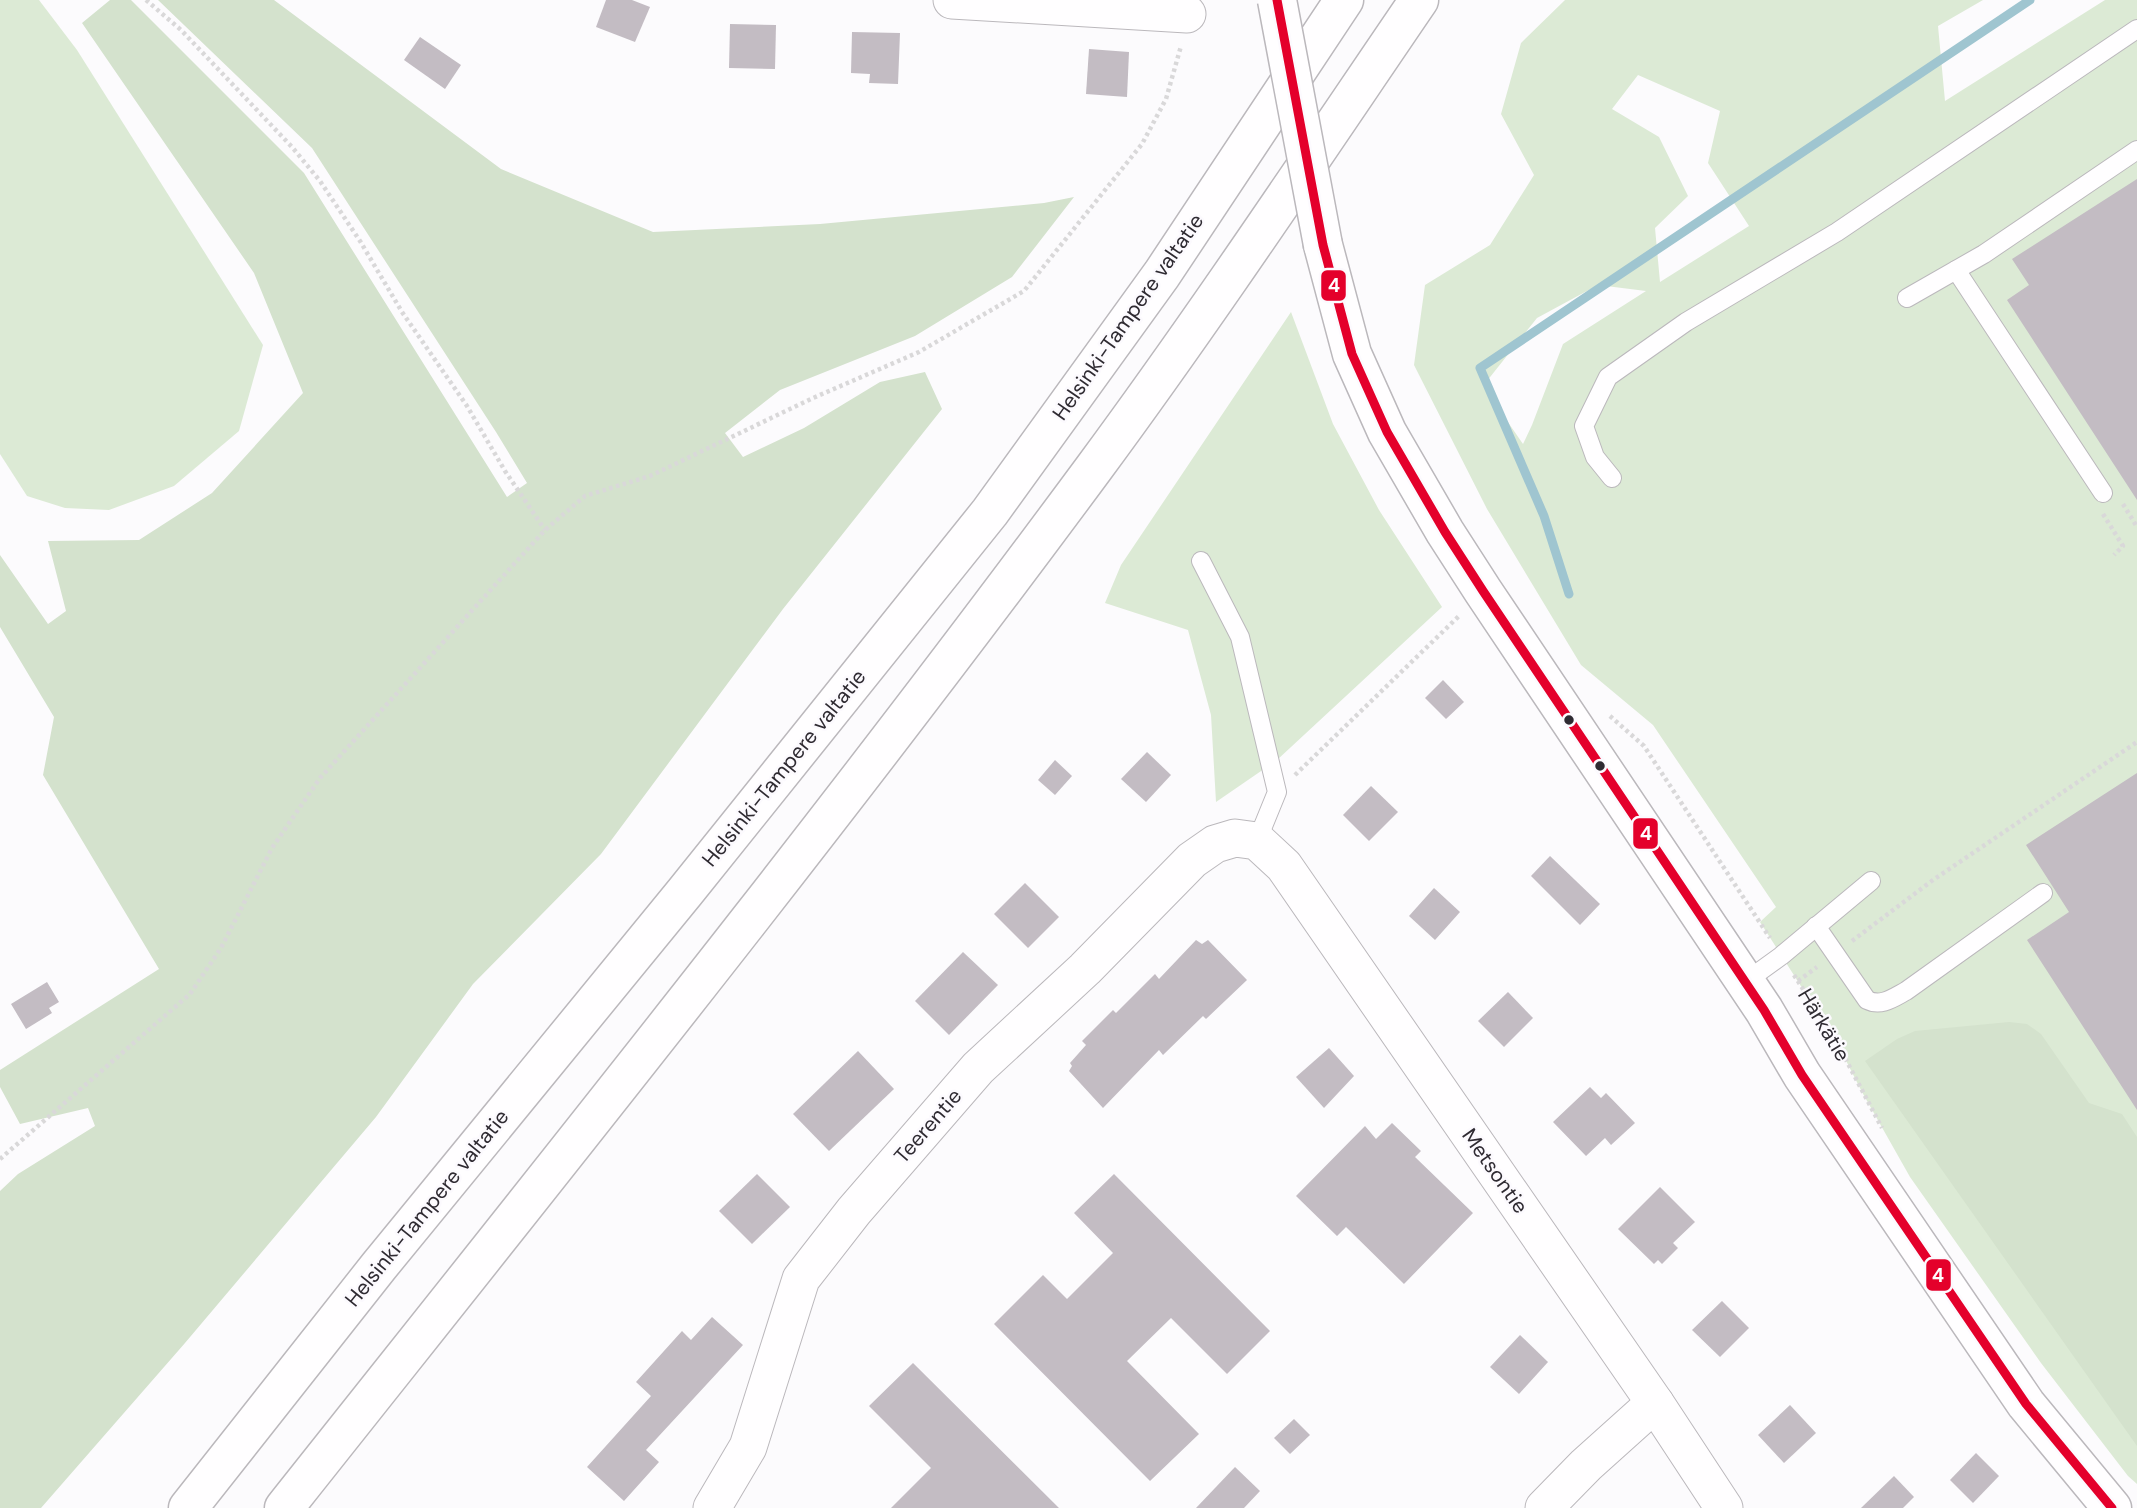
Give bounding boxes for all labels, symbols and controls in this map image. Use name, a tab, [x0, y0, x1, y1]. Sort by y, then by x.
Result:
street label: Helsinki-Tampere valtatie	[1046, 208, 1210, 426]
line badge: 4	[1320, 269, 1347, 302]
text: 4	[1328, 273, 1340, 298]
street label: Helsinki-Tampere valtatie	[696, 664, 872, 872]
unlabelled marker	[1562, 713, 1576, 727]
unlabelled marker	[1593, 759, 1607, 773]
line badge: 4	[1632, 817, 1659, 850]
text: 4	[1640, 821, 1652, 846]
street label: Härkätie	[1791, 983, 1857, 1067]
street label: Teerentie	[888, 1083, 968, 1169]
street label: Helsinki-Tampere valtatie	[339, 1104, 515, 1312]
street label: Metsontie	[1456, 1123, 1535, 1219]
line badge: 4	[1925, 1258, 1952, 1292]
text: 4	[1932, 1263, 1944, 1288]

